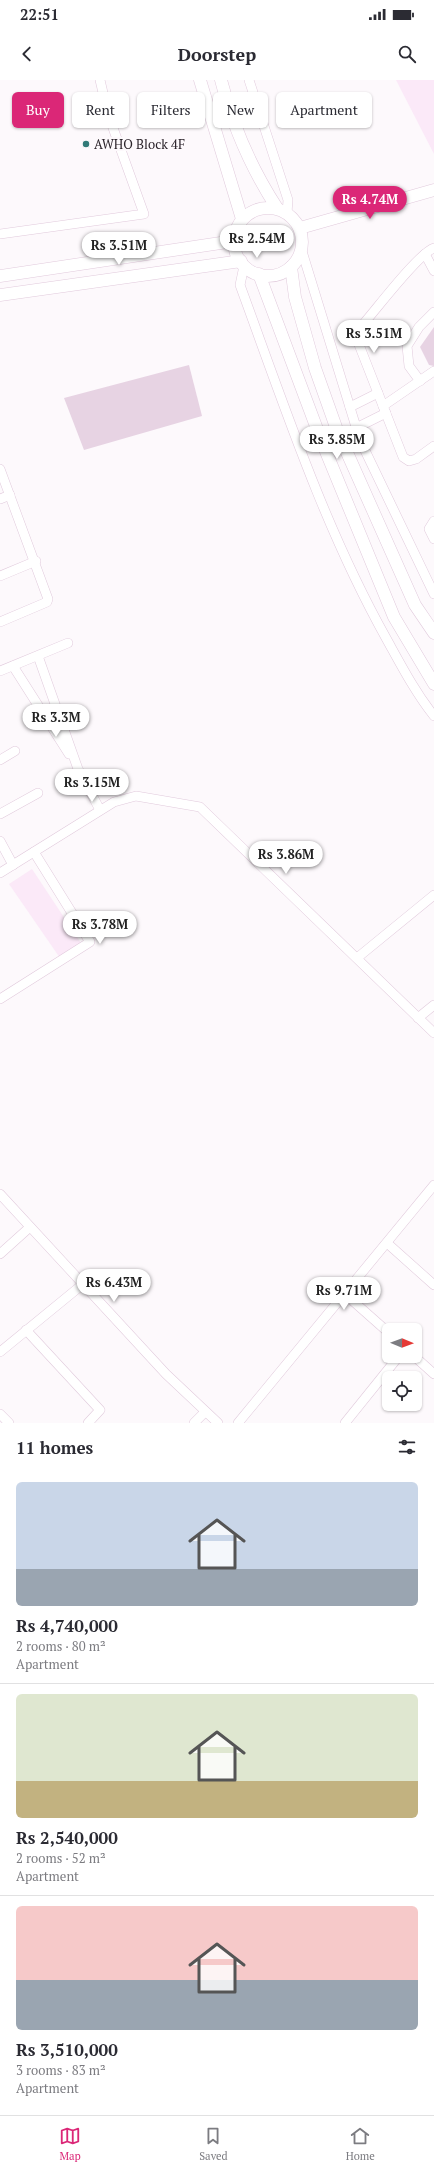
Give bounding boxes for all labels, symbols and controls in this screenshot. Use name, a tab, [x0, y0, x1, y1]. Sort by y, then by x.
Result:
text: 22:51	[20, 4, 59, 24]
text: Doorstep	[178, 42, 256, 66]
icon: back	[16, 43, 38, 65]
icon: search	[396, 43, 418, 65]
chip: Buy	[12, 92, 64, 128]
chip: Rent	[72, 92, 129, 128]
chip: Filters	[137, 92, 205, 128]
chip: New	[213, 92, 268, 128]
chip: Apartment	[276, 92, 372, 128]
place label: AWHO Block 4F	[94, 135, 185, 153]
marker: AWHO Block 4F	[81, 139, 91, 149]
pin: Rs 4.74M	[329, 186, 411, 220]
text: Rs 4.74M	[342, 190, 398, 208]
pin: Rs 2.54M	[216, 225, 298, 259]
text: Rs 2.54M	[229, 229, 285, 247]
pin: Rs 3.51M	[78, 232, 160, 266]
text: Rs 3.51M	[91, 236, 147, 254]
pin: Rs 3.51M	[333, 320, 415, 354]
text: Rs 3.51M	[346, 324, 402, 342]
pin: Rs 3.85M	[296, 426, 378, 460]
text: Rs 3.85M	[309, 430, 365, 448]
pin: Rs 3.3M	[19, 704, 93, 738]
text: Rs 3.3M	[31, 708, 81, 726]
pin: Rs 3.15M	[51, 769, 133, 803]
text: Rs 3.15M	[64, 773, 120, 791]
pin: Rs 3.86M	[245, 841, 327, 875]
text: Rs 3.86M	[258, 845, 314, 863]
pin: Rs 3.78M	[59, 911, 141, 945]
text: Rs 3.78M	[72, 915, 128, 933]
pin: Rs 6.43M	[73, 1269, 155, 1303]
text: Rs 6.43M	[86, 1273, 142, 1291]
pin: Rs 9.71M	[303, 1277, 385, 1311]
text: Rs 9.71M	[316, 1281, 372, 1299]
north arrow	[382, 1323, 422, 1363]
map controls	[382, 1323, 422, 1411]
button: locate	[382, 1371, 422, 1411]
text: 11 homes	[16, 1436, 93, 1459]
icon: filters	[396, 1436, 418, 1458]
icon: home	[181, 1508, 253, 1580]
text: Rs 4,740,000	[16, 1614, 118, 1637]
text: 2 rooms · 80 m²	[16, 1637, 106, 1655]
text: Apartment	[16, 1655, 79, 1673]
icon: home	[181, 1720, 253, 1792]
text: Rs 2,540,000	[16, 1826, 118, 1849]
text: 2 rooms · 52 m²	[16, 1849, 106, 1867]
text: Apartment	[16, 1867, 79, 1885]
icon: home	[181, 1932, 253, 2004]
text: Rs 3,510,000	[16, 2038, 118, 2061]
text: 3 rooms · 83 m²	[16, 2061, 106, 2079]
text: Apartment	[16, 2079, 79, 2097]
tab: Map	[59, 2125, 81, 2163]
tab: Saved	[199, 2125, 228, 2163]
tab: Home	[346, 2125, 375, 2163]

